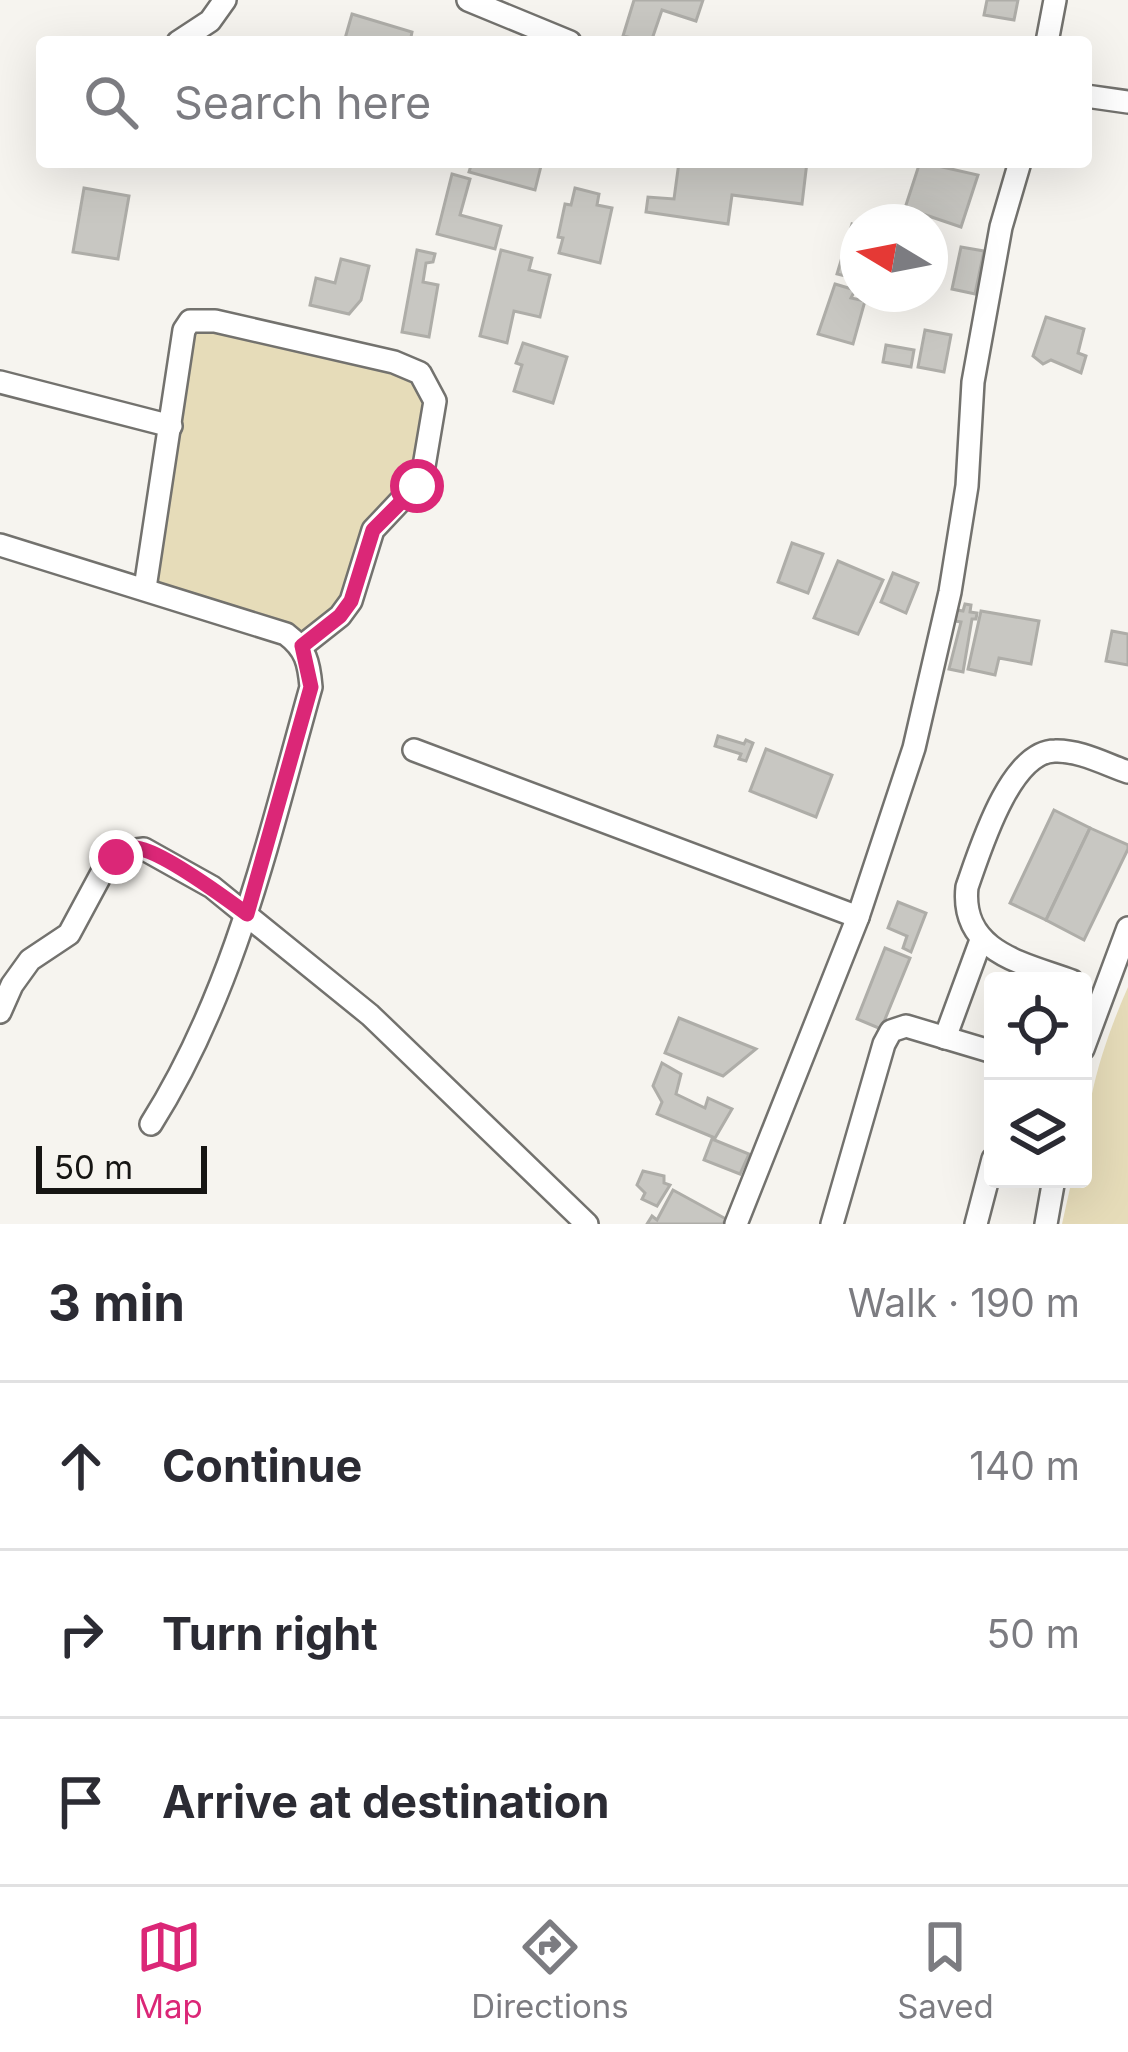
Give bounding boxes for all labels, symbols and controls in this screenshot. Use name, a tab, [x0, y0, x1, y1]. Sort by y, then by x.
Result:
search box	[36, 36, 1092, 168]
icon: search	[78, 69, 144, 135]
text: Search here	[174, 75, 431, 130]
north arrow	[840, 204, 948, 312]
route start	[390, 459, 444, 513]
route end	[89, 830, 143, 884]
map controls	[984, 972, 1092, 1188]
button: locate	[984, 972, 1092, 1080]
button: layers	[984, 1080, 1092, 1188]
scale bar	[36, 1140, 207, 1193]
text: 50 m	[54, 1147, 133, 1187]
text: 3 min	[48, 1272, 185, 1333]
text: Walk · 190 m	[848, 1279, 1080, 1326]
icon: ahead	[48, 1433, 114, 1499]
text: Continue	[162, 1438, 362, 1493]
text: 140 m	[969, 1442, 1080, 1489]
icon: right	[48, 1601, 114, 1667]
text: Turn right	[162, 1606, 378, 1661]
text: 50 m	[987, 1610, 1080, 1657]
icon: arrive	[48, 1769, 114, 1835]
text: Arrive at destination	[162, 1774, 609, 1829]
tab: Map	[134, 1914, 203, 2026]
tab: Directions	[471, 1914, 629, 2026]
tab: Saved	[897, 1914, 994, 2026]

